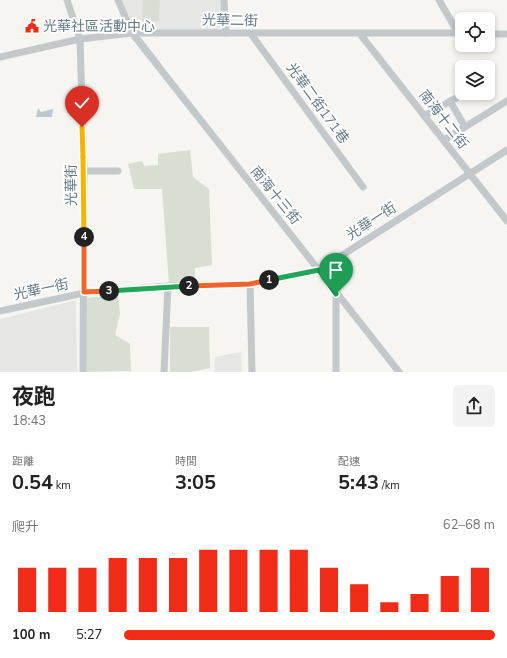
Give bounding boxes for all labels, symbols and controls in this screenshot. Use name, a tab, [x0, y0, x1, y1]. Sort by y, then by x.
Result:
street label: 光華二街	[202, 11, 258, 30]
map controls	[455, 12, 495, 100]
button: locate	[455, 12, 495, 52]
place label: 光華社區活動中心	[43, 17, 155, 36]
public building icon: 光華社區活動中心	[24, 18, 40, 34]
street label: 光華二街171巷	[282, 59, 353, 147]
button: layers	[455, 60, 495, 100]
pin	[65, 86, 99, 127]
street label: 南海十二街	[415, 86, 473, 153]
icon: check	[71, 92, 93, 114]
street label: 南海十三街	[246, 162, 305, 228]
street label: 光華街	[62, 164, 81, 206]
street label: 光華一街	[343, 198, 400, 245]
pin: 4	[74, 227, 94, 247]
text: 4	[81, 229, 87, 244]
pin	[319, 253, 353, 294]
icon: arrive	[325, 259, 347, 281]
pin: 1	[259, 270, 279, 290]
text: 1	[266, 272, 272, 287]
street label: 光華一街	[12, 274, 70, 305]
pin: 2	[179, 276, 199, 296]
text: 2	[186, 278, 192, 293]
pin: 3	[99, 281, 119, 301]
text: 3	[106, 283, 112, 298]
text: 夜跑	[12, 382, 56, 412]
button: share	[453, 385, 495, 427]
text: 18:43	[12, 412, 46, 430]
text: 距離	[12, 454, 34, 469]
text: 時間	[175, 454, 197, 469]
text: 配速	[338, 454, 360, 469]
text: 0.54	[12, 469, 53, 496]
text: 3:05	[175, 469, 216, 496]
text: 5:43	[338, 469, 379, 496]
text: km	[53, 478, 71, 493]
text: /km	[379, 478, 400, 493]
text: 62–68 m	[443, 516, 495, 534]
text: 爬升	[12, 518, 38, 536]
text: 100 m	[12, 626, 50, 644]
text: 5:27	[76, 626, 102, 644]

